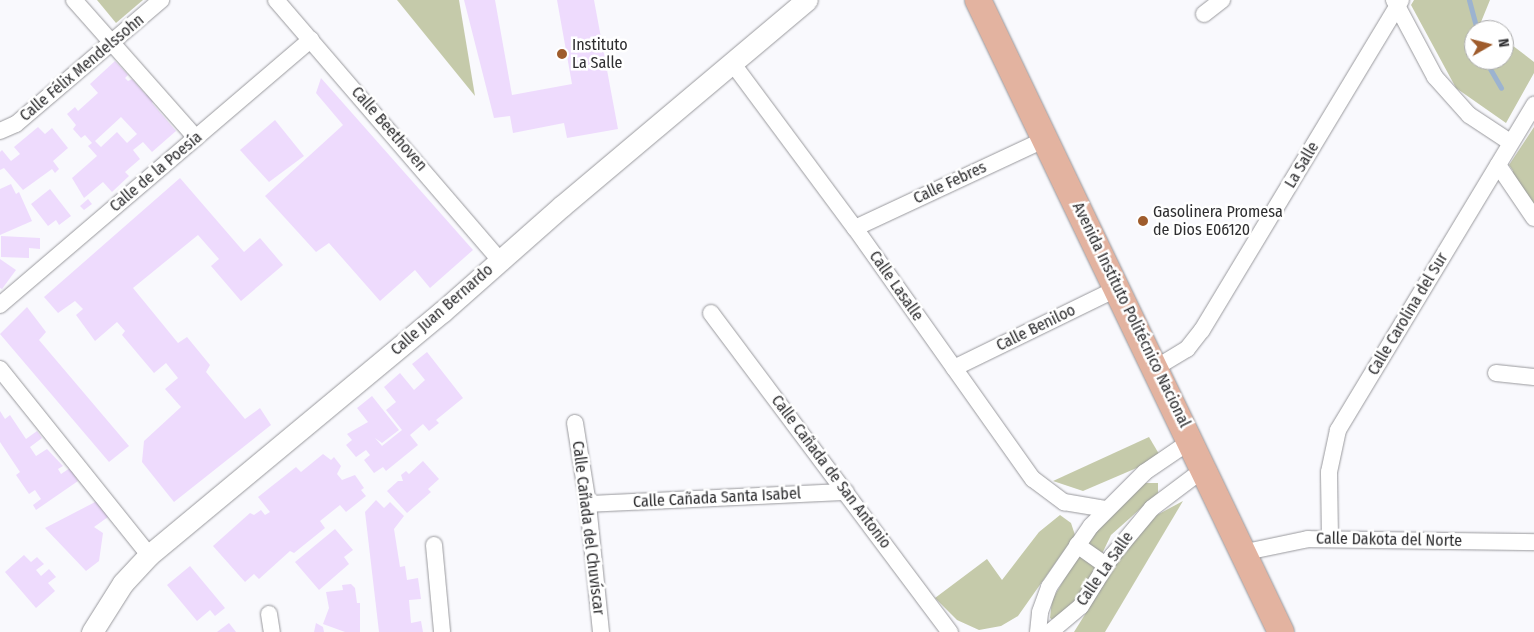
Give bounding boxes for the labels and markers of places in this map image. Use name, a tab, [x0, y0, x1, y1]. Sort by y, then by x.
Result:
place label: Instituto La Salle	[572, 35, 628, 73]
marker: Instituto La Salle	[556, 48, 568, 60]
place label: Gasolinera Promesa de Dios E06120	[1153, 202, 1283, 240]
marker: Gasolinera Promesa de Dios E06120	[1137, 215, 1149, 227]

